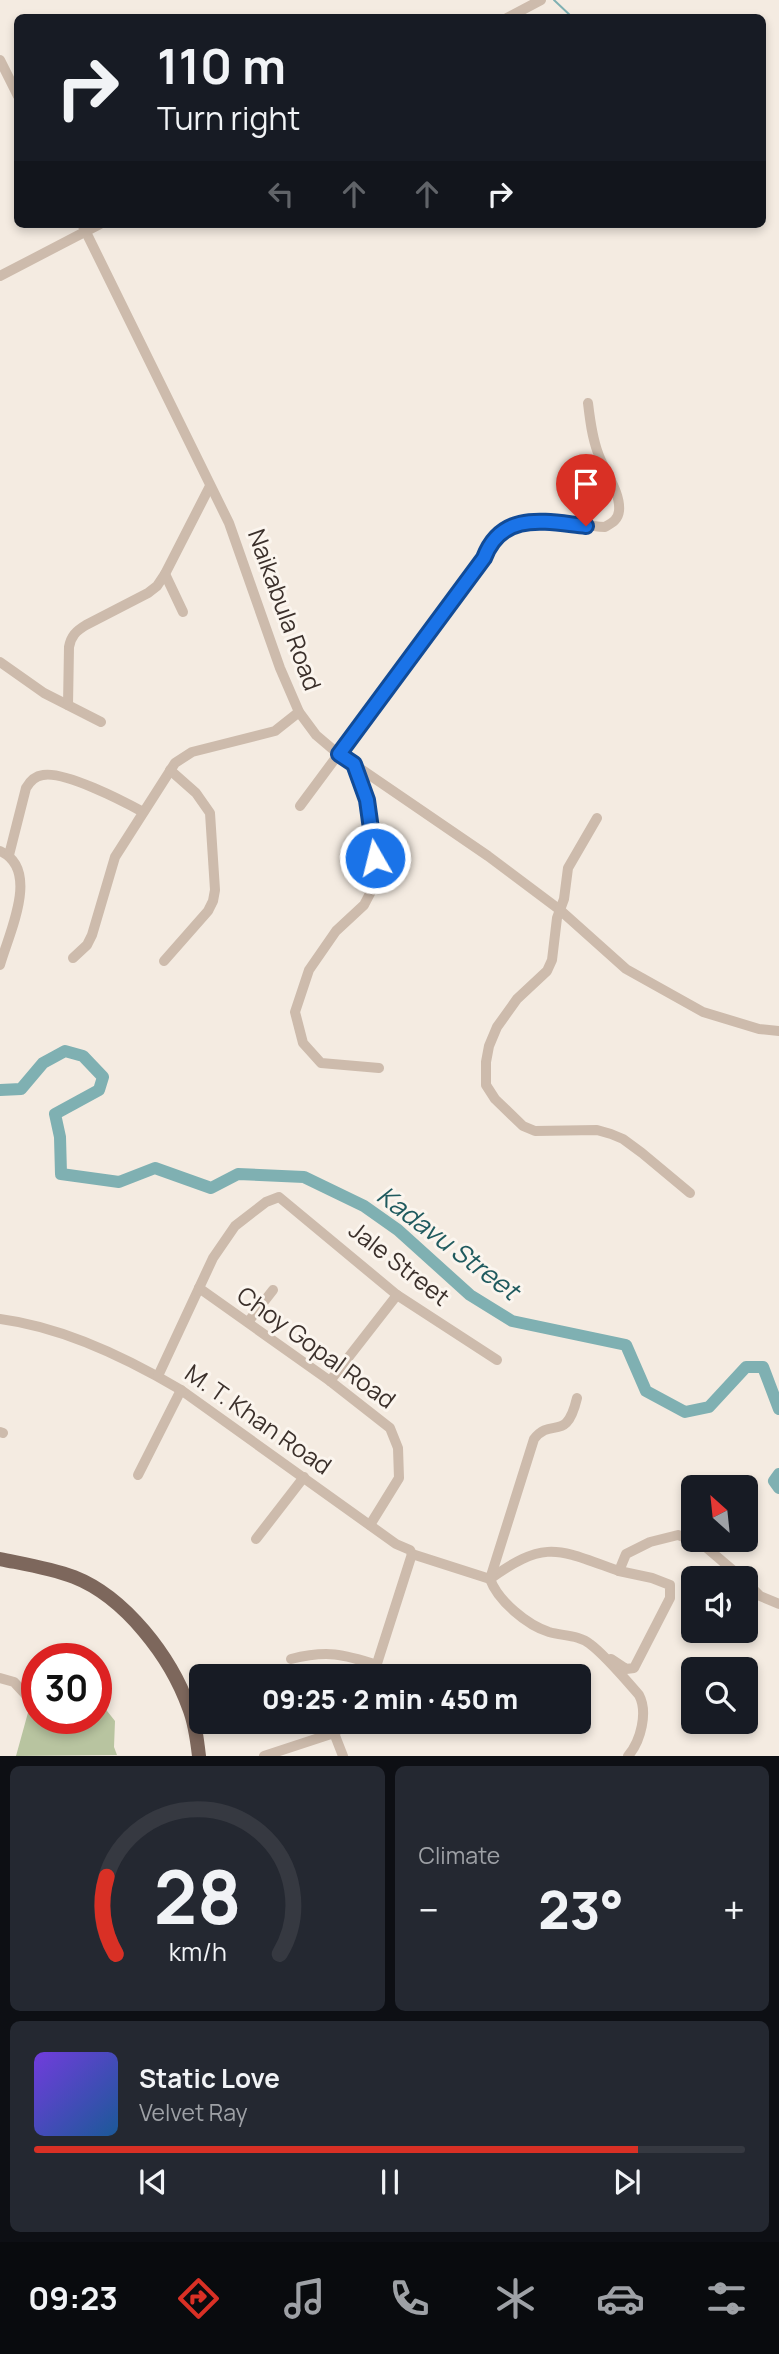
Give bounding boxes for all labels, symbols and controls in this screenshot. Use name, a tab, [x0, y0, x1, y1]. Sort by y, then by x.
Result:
text: 110 m	[157, 32, 286, 99]
icon: right	[42, 42, 133, 133]
text: Turn right	[157, 96, 300, 140]
icon: left	[262, 175, 300, 213]
icon: ahead	[335, 175, 373, 213]
icon: ahead	[408, 175, 446, 213]
icon: right	[481, 175, 519, 213]
pin	[556, 454, 616, 526]
icon: arrive	[567, 465, 605, 503]
street label: Naikabula Road	[241, 524, 330, 695]
position arrow	[338, 821, 412, 895]
water label: Kadavu Street	[370, 1177, 529, 1309]
street label: Jale Street	[343, 1213, 457, 1313]
street label: Choy Gopal Road	[231, 1278, 403, 1416]
street label: M. T. Khan Road	[179, 1356, 339, 1482]
north arrow	[681, 1475, 758, 1552]
map controls	[681, 1475, 758, 1734]
button: sound	[681, 1566, 758, 1643]
speed limit sign: 30	[21, 1643, 112, 1734]
button: search	[681, 1657, 758, 1734]
text: 09:25 · 2 min · 450 m	[262, 1681, 518, 1717]
text: Climate	[419, 1839, 500, 1871]
text: 28	[153, 1847, 241, 1947]
text: 23°	[538, 1874, 624, 1945]
text: −	[419, 1883, 439, 1935]
text: +	[723, 1883, 745, 1935]
text: km/h	[168, 1934, 226, 1969]
text: Static Love	[139, 2060, 280, 2096]
text: Velvet Ray	[139, 2096, 248, 2128]
icon: previous	[134, 2163, 172, 2201]
icon: pause	[371, 2163, 409, 2201]
icon: next	[608, 2163, 646, 2201]
icon: directions	[174, 2274, 223, 2323]
icon: music	[280, 2274, 329, 2323]
icon: phone	[385, 2274, 434, 2323]
icon: climate	[491, 2274, 540, 2323]
icon: car	[596, 2274, 645, 2323]
icon: filters	[702, 2274, 751, 2323]
text: 09:23	[28, 2276, 118, 2320]

